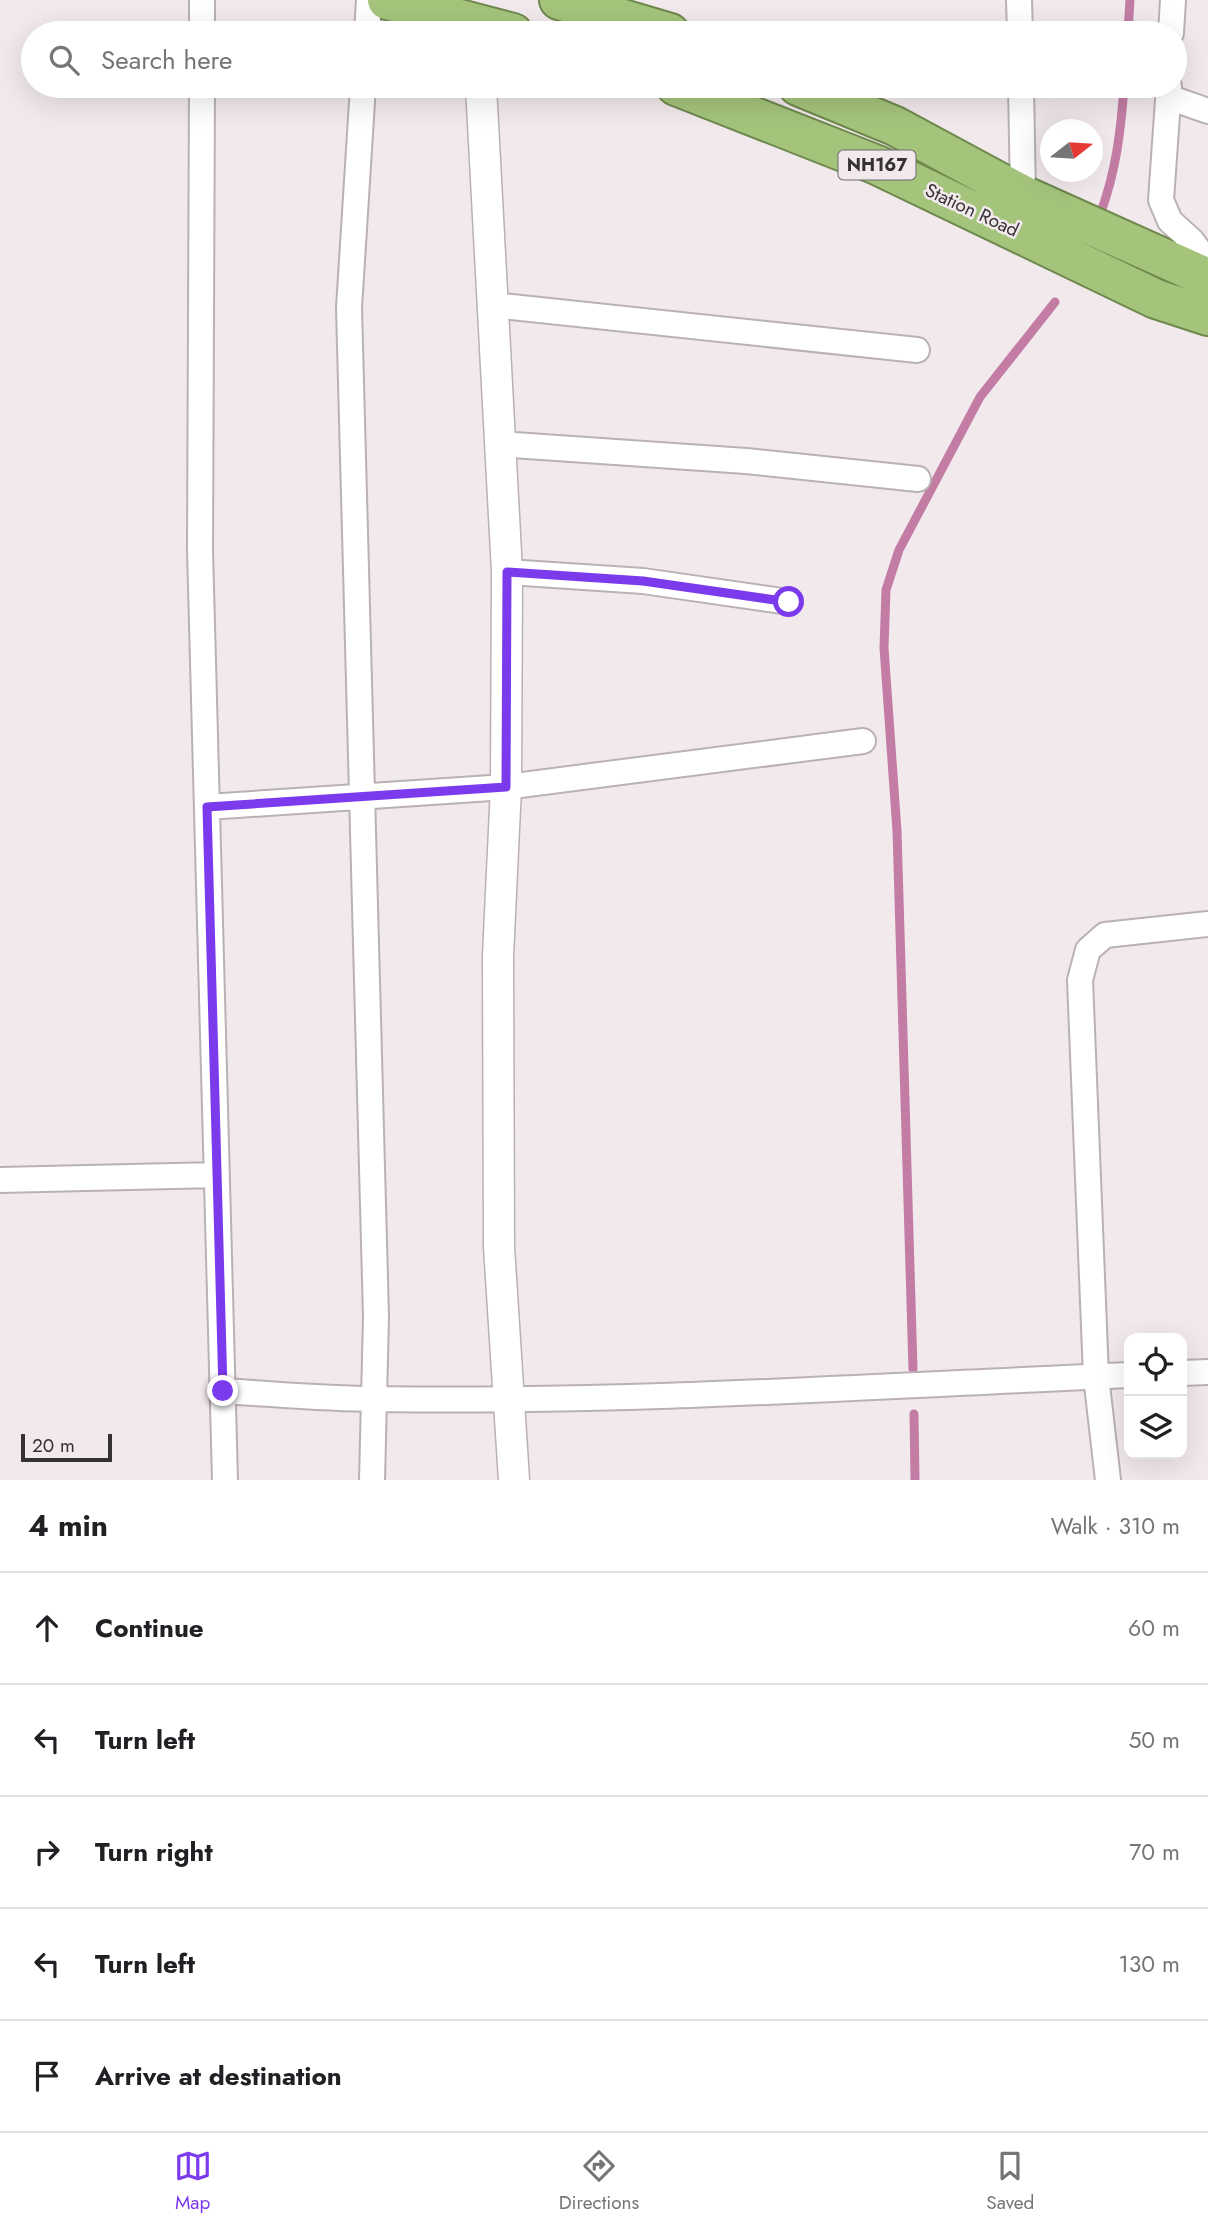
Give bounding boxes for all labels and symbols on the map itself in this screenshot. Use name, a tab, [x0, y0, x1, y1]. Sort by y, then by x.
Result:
north arrow	[1040, 119, 1103, 182]
road number: NH167	[838, 150, 916, 180]
street label: Station Road	[921, 176, 1023, 244]
route start	[773, 586, 804, 617]
route end	[207, 1375, 238, 1406]
scale bar	[21, 1431, 112, 1463]

